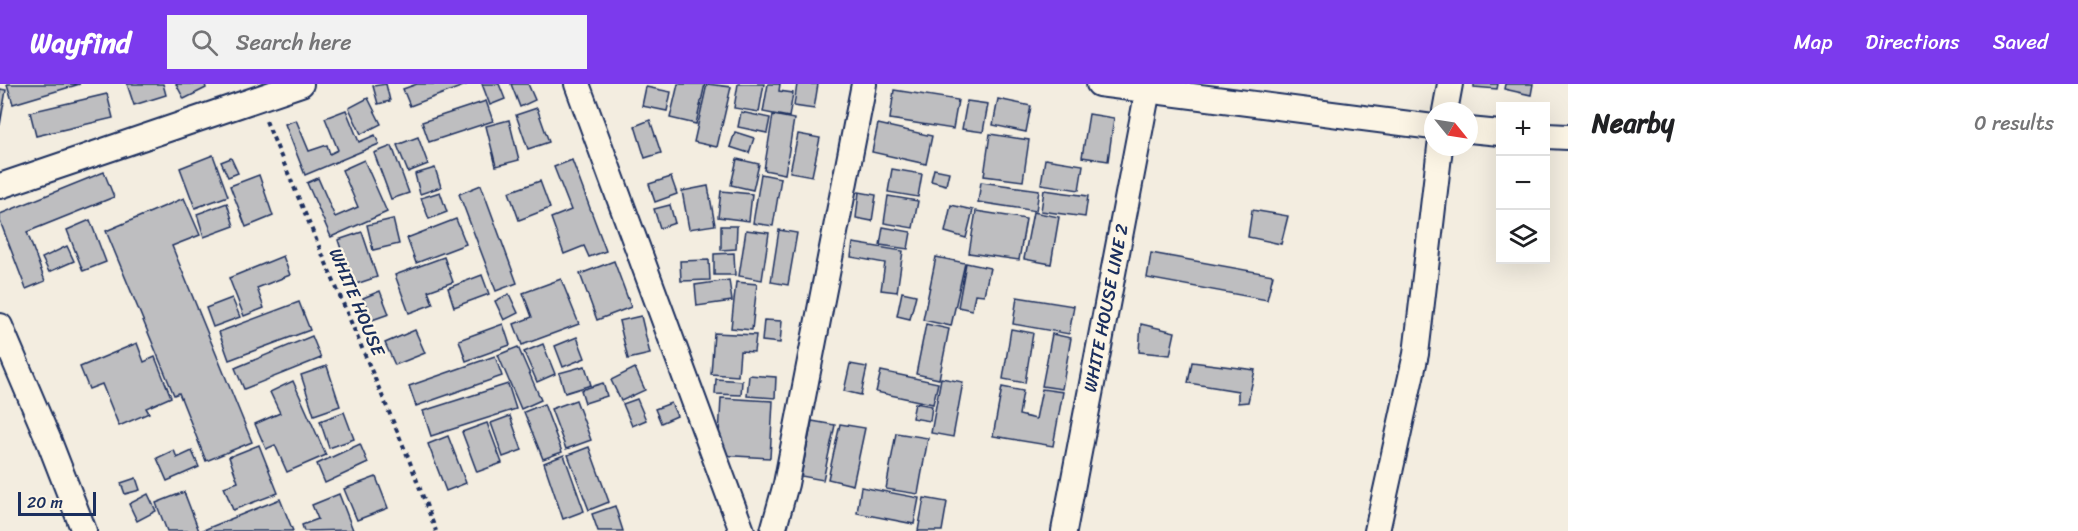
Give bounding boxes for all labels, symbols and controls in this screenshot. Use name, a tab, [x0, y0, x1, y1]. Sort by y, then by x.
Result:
search box	[167, 15, 587, 69]
text: Wayfind	[30, 18, 131, 67]
text: Search here	[236, 23, 352, 62]
text: Map	[1794, 23, 1832, 61]
text: Directions	[1865, 23, 1960, 61]
text: Saved	[1993, 23, 2048, 61]
icon: search	[188, 26, 221, 59]
text: Nearby	[1592, 100, 1674, 146]
north arrow	[1424, 102, 1478, 156]
map controls	[1496, 102, 1550, 264]
button: +	[1496, 102, 1550, 156]
text: 0 results	[1974, 106, 2054, 141]
button: −	[1496, 156, 1550, 210]
button: layers	[1496, 210, 1550, 264]
street label: WHITE HOUSE LINE 2	[1074, 221, 1138, 395]
street label: WHITE HOUSE	[320, 243, 395, 362]
text: 20 m	[27, 488, 63, 517]
scale bar	[18, 489, 96, 516]

